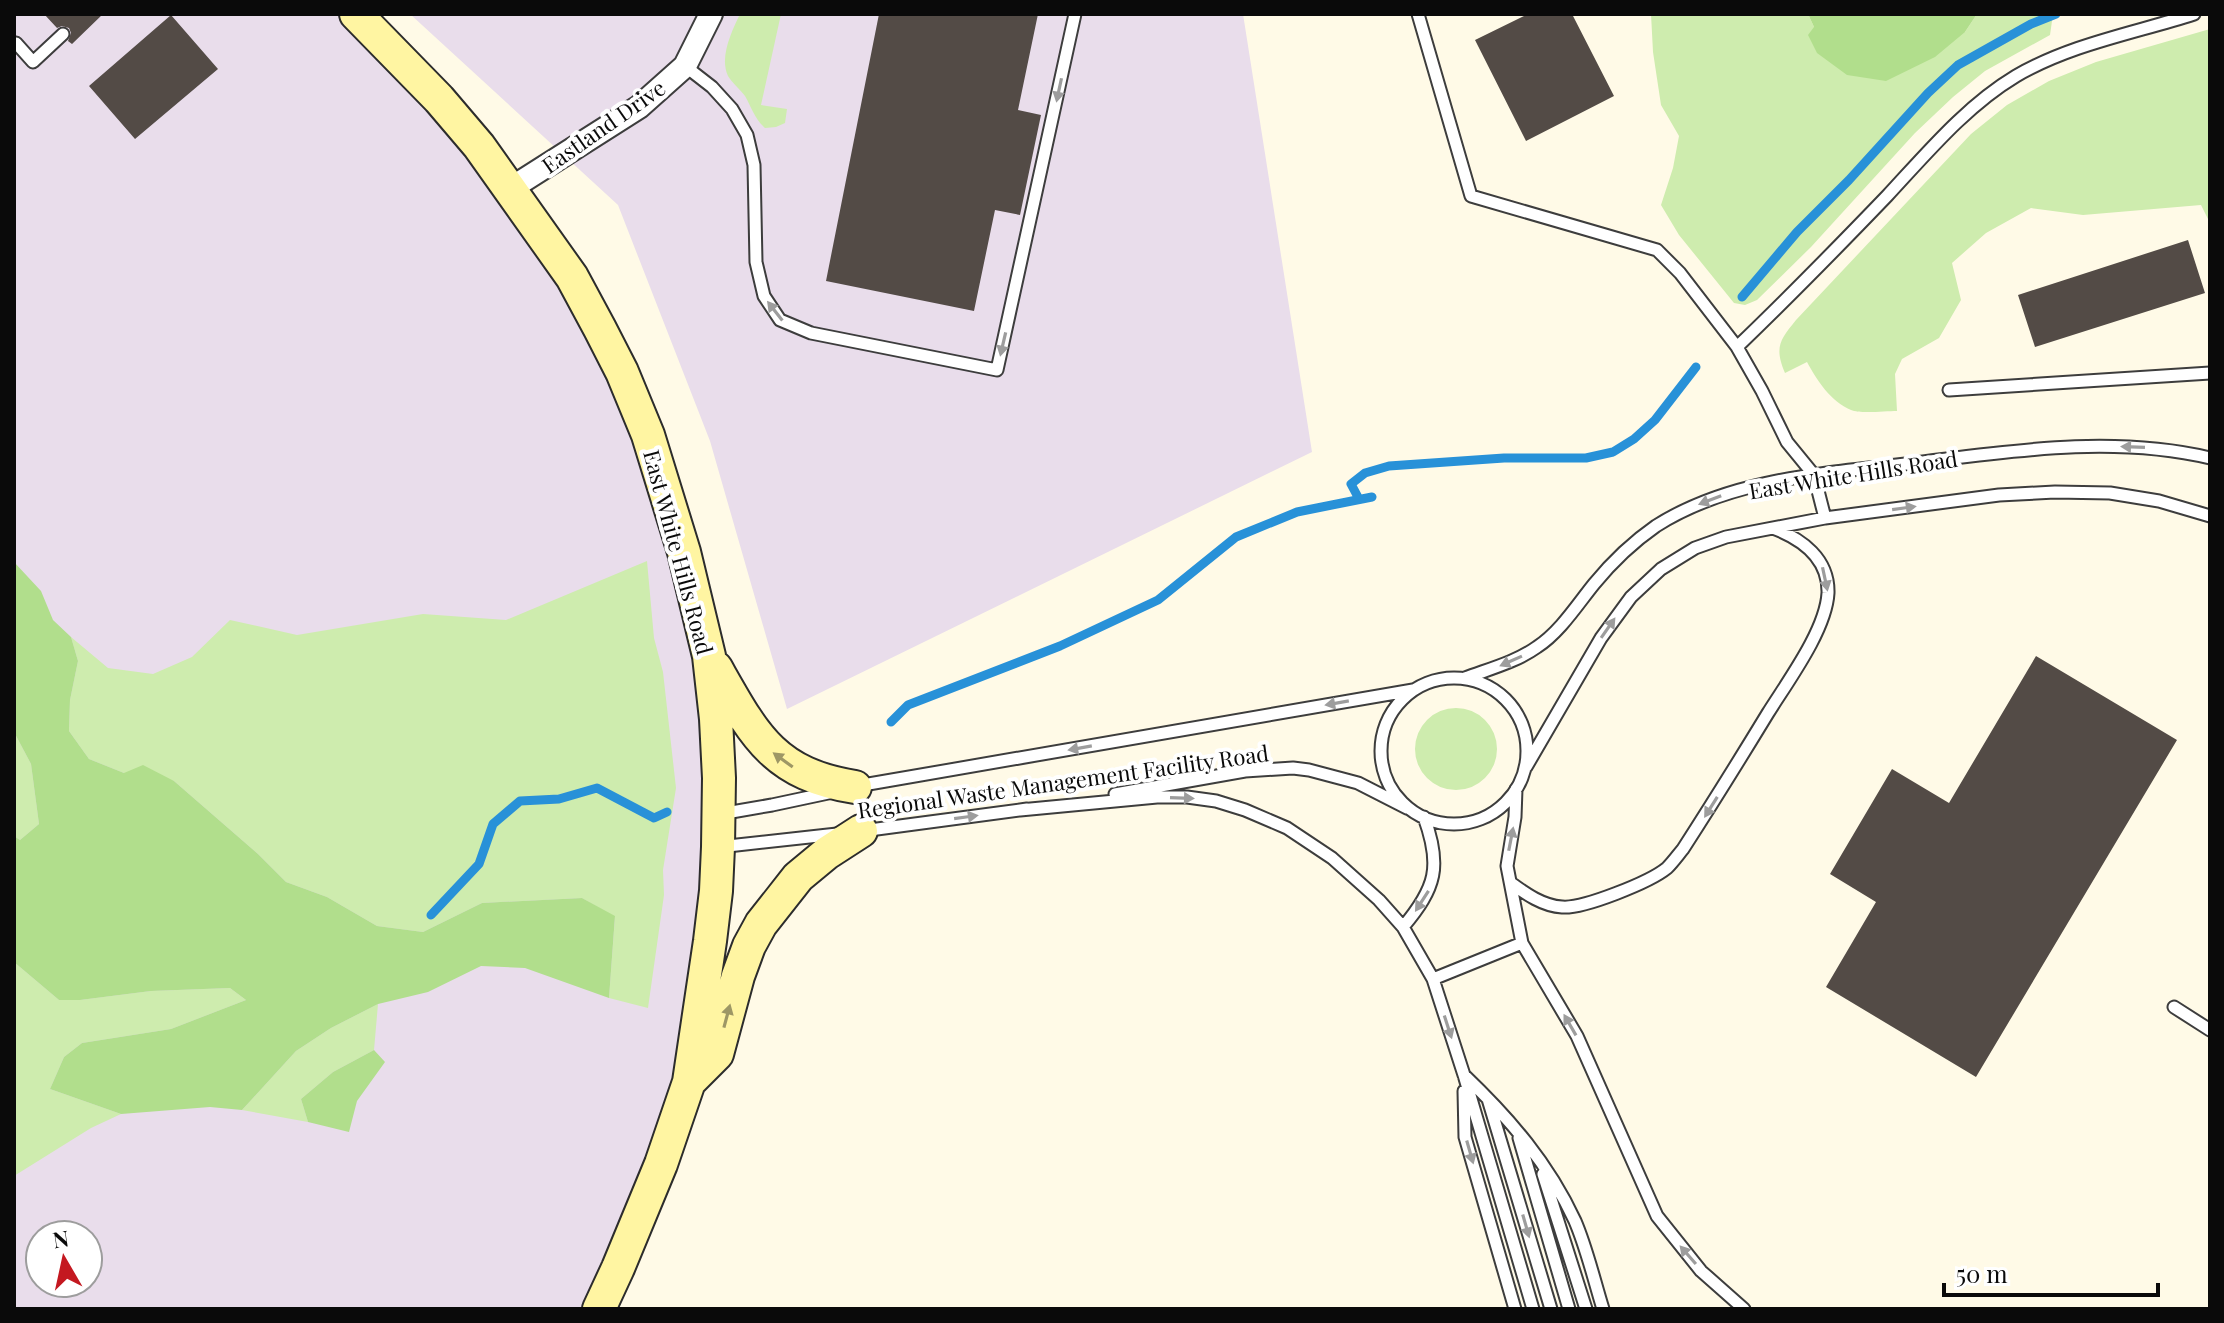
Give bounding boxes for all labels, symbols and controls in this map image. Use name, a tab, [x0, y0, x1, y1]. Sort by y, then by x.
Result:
street label: Eastland Drive	[535, 72, 671, 180]
one-way arrow	[1052, 78, 1065, 103]
one-way arrow	[767, 301, 784, 322]
one-way arrow	[997, 332, 1009, 357]
one-way arrow	[2120, 441, 2145, 454]
street label: East White Hills Road	[1746, 443, 1960, 505]
street label: East White Hills Road	[637, 446, 721, 658]
one-way arrow	[1698, 494, 1722, 507]
one-way arrow	[1892, 501, 1917, 514]
one-way arrow	[1819, 566, 1832, 591]
one-way arrow	[1600, 617, 1616, 638]
one-way arrow	[1499, 654, 1522, 667]
one-way arrow	[1324, 698, 1349, 710]
street label: Regional Waste Management Facility Road	[856, 737, 1271, 825]
one-way arrow	[1068, 742, 1093, 754]
one-way arrow	[773, 752, 794, 768]
one-way arrow	[1170, 791, 1195, 804]
one-way arrow	[1703, 796, 1718, 817]
one-way arrow	[953, 810, 978, 823]
one-way arrow	[1505, 827, 1517, 852]
one-way arrow	[1415, 890, 1430, 912]
one-way arrow	[721, 1004, 734, 1028]
one-way arrow	[1563, 1014, 1577, 1036]
one-way arrow	[1443, 1015, 1455, 1039]
one-way arrow	[1464, 1140, 1476, 1165]
one-way arrow	[1520, 1215, 1533, 1239]
north arrow	[24, 1219, 104, 1299]
text: N	[51, 1222, 71, 1254]
one-way arrow	[1679, 1246, 1697, 1265]
scale bar	[1944, 1247, 2158, 1297]
text: 50 m	[1956, 1257, 2008, 1289]

